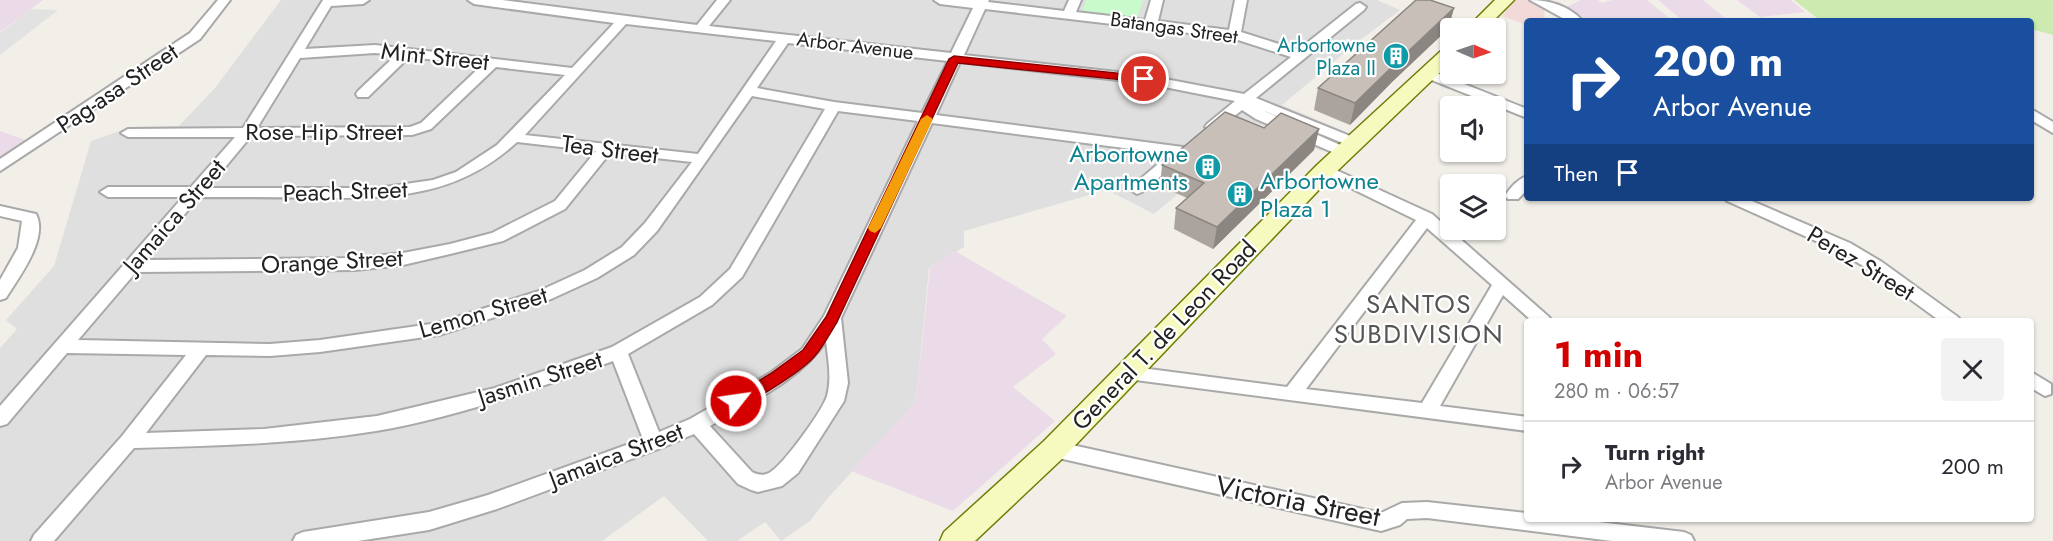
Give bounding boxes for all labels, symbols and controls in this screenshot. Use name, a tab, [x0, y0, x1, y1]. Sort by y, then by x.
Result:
street label: Batangas Street	[1108, 5, 1240, 51]
north arrow	[1440, 18, 1506, 84]
map controls	[1440, 18, 1506, 240]
street label: Arbor Avenue	[795, 24, 915, 68]
place label: Arbortowne Plaza II	[1277, 31, 1376, 83]
text: 200 m	[1653, 31, 1783, 92]
street label: Mint Street	[379, 33, 491, 79]
street label: Pag-asa Street	[49, 34, 185, 142]
building icon: Arbortowne Plaza II	[1381, 41, 1411, 71]
icon: right	[1554, 42, 1632, 120]
pin	[1118, 53, 1169, 104]
icon: arrive	[1127, 62, 1160, 95]
text: Arbor Avenue	[1653, 87, 1812, 126]
button: sound	[1440, 96, 1506, 162]
street label: Rose Hip Street	[245, 114, 403, 149]
street label: Tea Street	[560, 126, 661, 172]
place label: Arbortowne Apartments	[1069, 136, 1188, 199]
street label: Jamaica Street	[112, 151, 234, 283]
building icon: Arbortowne Apartments	[1193, 152, 1223, 182]
icon: arrive	[1611, 156, 1644, 189]
text: Then	[1554, 157, 1599, 189]
place label: Arbortowne Plaza 1	[1260, 163, 1379, 226]
street label: Peach Street	[282, 171, 408, 211]
button: layers	[1440, 174, 1506, 240]
building icon: Arbortowne Plaza 1	[1225, 179, 1255, 209]
street label: Perez Street	[1800, 217, 1922, 309]
street label: General T. de Leon Road	[1064, 232, 1264, 438]
street label: Orange Street	[260, 240, 404, 282]
street label: Lemon Street	[415, 277, 552, 347]
district label: SANTOS SUBDIVISION	[1334, 285, 1504, 353]
text: 1 min	[1554, 328, 1643, 380]
button: close	[1941, 338, 2004, 401]
street label: Jasmin Street	[470, 341, 607, 416]
position arrow	[704, 369, 768, 433]
text: 280 m · 06:57	[1554, 377, 1679, 406]
street label: Jamaica Street	[541, 413, 688, 498]
text: Turn right	[1605, 436, 1705, 468]
icon: right	[1554, 450, 1587, 483]
text: 200 m	[1941, 450, 2004, 482]
street label: Victoria Street	[1212, 465, 1384, 537]
text: Arbor Avenue	[1605, 468, 1723, 497]

